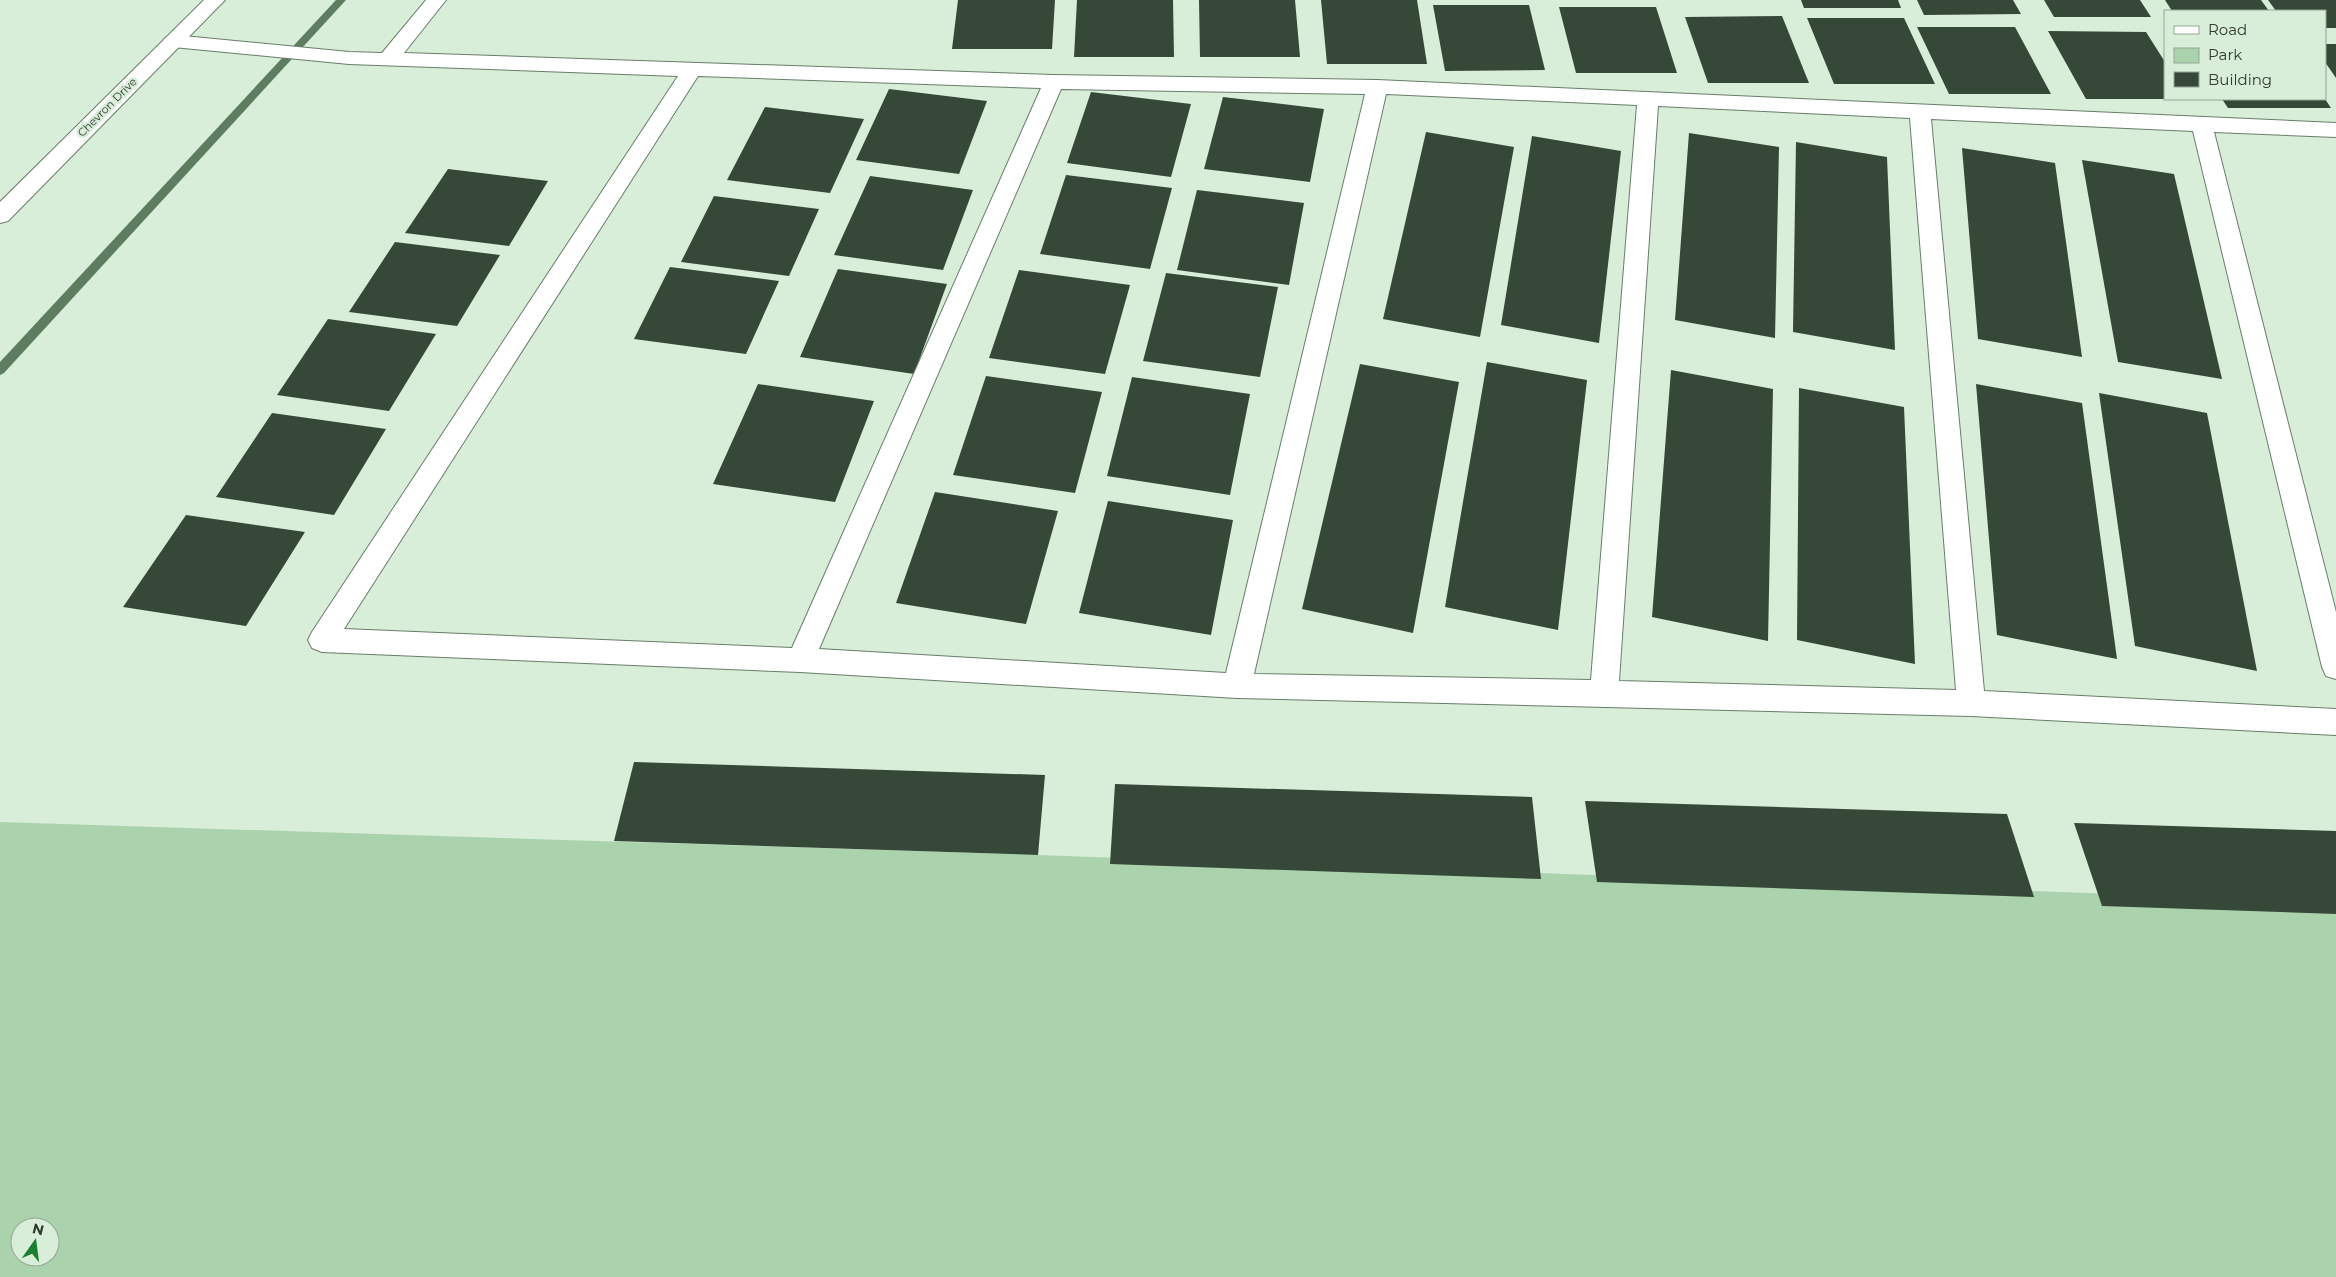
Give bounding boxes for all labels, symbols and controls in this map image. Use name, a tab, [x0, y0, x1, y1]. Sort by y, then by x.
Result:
legend	[2164, 10, 2326, 100]
text: Road	[2208, 20, 2247, 39]
text: Park	[2208, 45, 2242, 64]
text: Building	[2208, 70, 2272, 89]
street label: Chevron Drive	[74, 74, 140, 140]
north arrow	[10, 1217, 60, 1267]
text: N	[30, 1219, 46, 1239]

